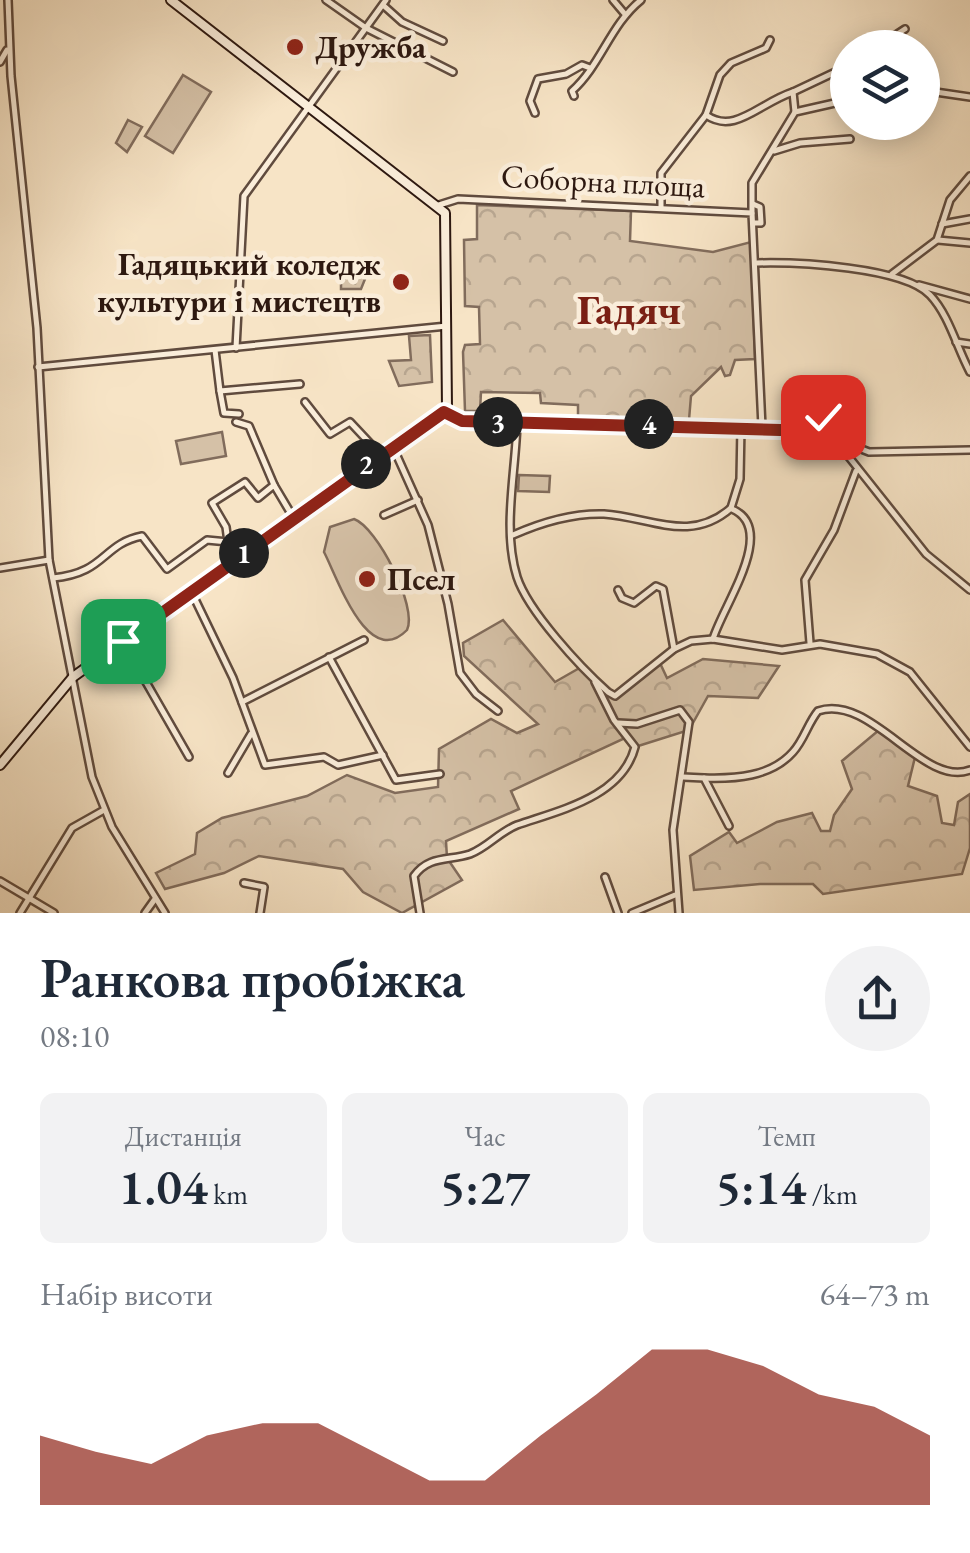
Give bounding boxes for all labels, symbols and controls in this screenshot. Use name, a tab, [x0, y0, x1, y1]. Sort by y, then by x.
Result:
place label: Дружба	[315, 26, 427, 68]
map controls	[830, 30, 940, 140]
button: layers	[830, 30, 940, 140]
marker: Дружба	[284, 36, 306, 58]
street label: Соборна площа	[500, 155, 706, 207]
place label: Гадяцький коледж культури і мистецтв	[97, 243, 381, 322]
marker: Гадяцький коледж культури і мистецтв	[390, 271, 412, 293]
district label: Гадяч	[577, 282, 681, 337]
pin	[781, 375, 866, 460]
icon: check	[796, 390, 851, 445]
pin: 3	[473, 397, 523, 447]
pin: 4	[624, 399, 674, 449]
text: 3	[491, 404, 505, 440]
text: 4	[642, 406, 656, 442]
pin: 2	[341, 439, 391, 489]
text: 2	[359, 446, 373, 482]
pin: 1	[219, 528, 269, 578]
text: 1	[237, 535, 251, 571]
place label: Псел	[387, 558, 456, 600]
marker: Псел	[356, 568, 378, 590]
pin	[81, 599, 166, 684]
icon: arrive	[96, 614, 151, 669]
text: Ранкова пробіжка	[40, 942, 465, 1013]
button: share	[825, 946, 930, 1051]
text: 08:10	[40, 1015, 109, 1057]
text: Дистанція	[125, 1118, 242, 1154]
text: Час	[464, 1118, 506, 1154]
text: Темп	[757, 1118, 816, 1154]
text: 1.04	[119, 1154, 208, 1219]
text: 5:27	[440, 1154, 530, 1219]
text: 5:14	[716, 1154, 806, 1219]
text: km	[208, 1176, 248, 1212]
text: /km	[806, 1176, 858, 1212]
text: Набір висоти	[40, 1273, 213, 1315]
text: 64–73 m	[820, 1273, 930, 1315]

